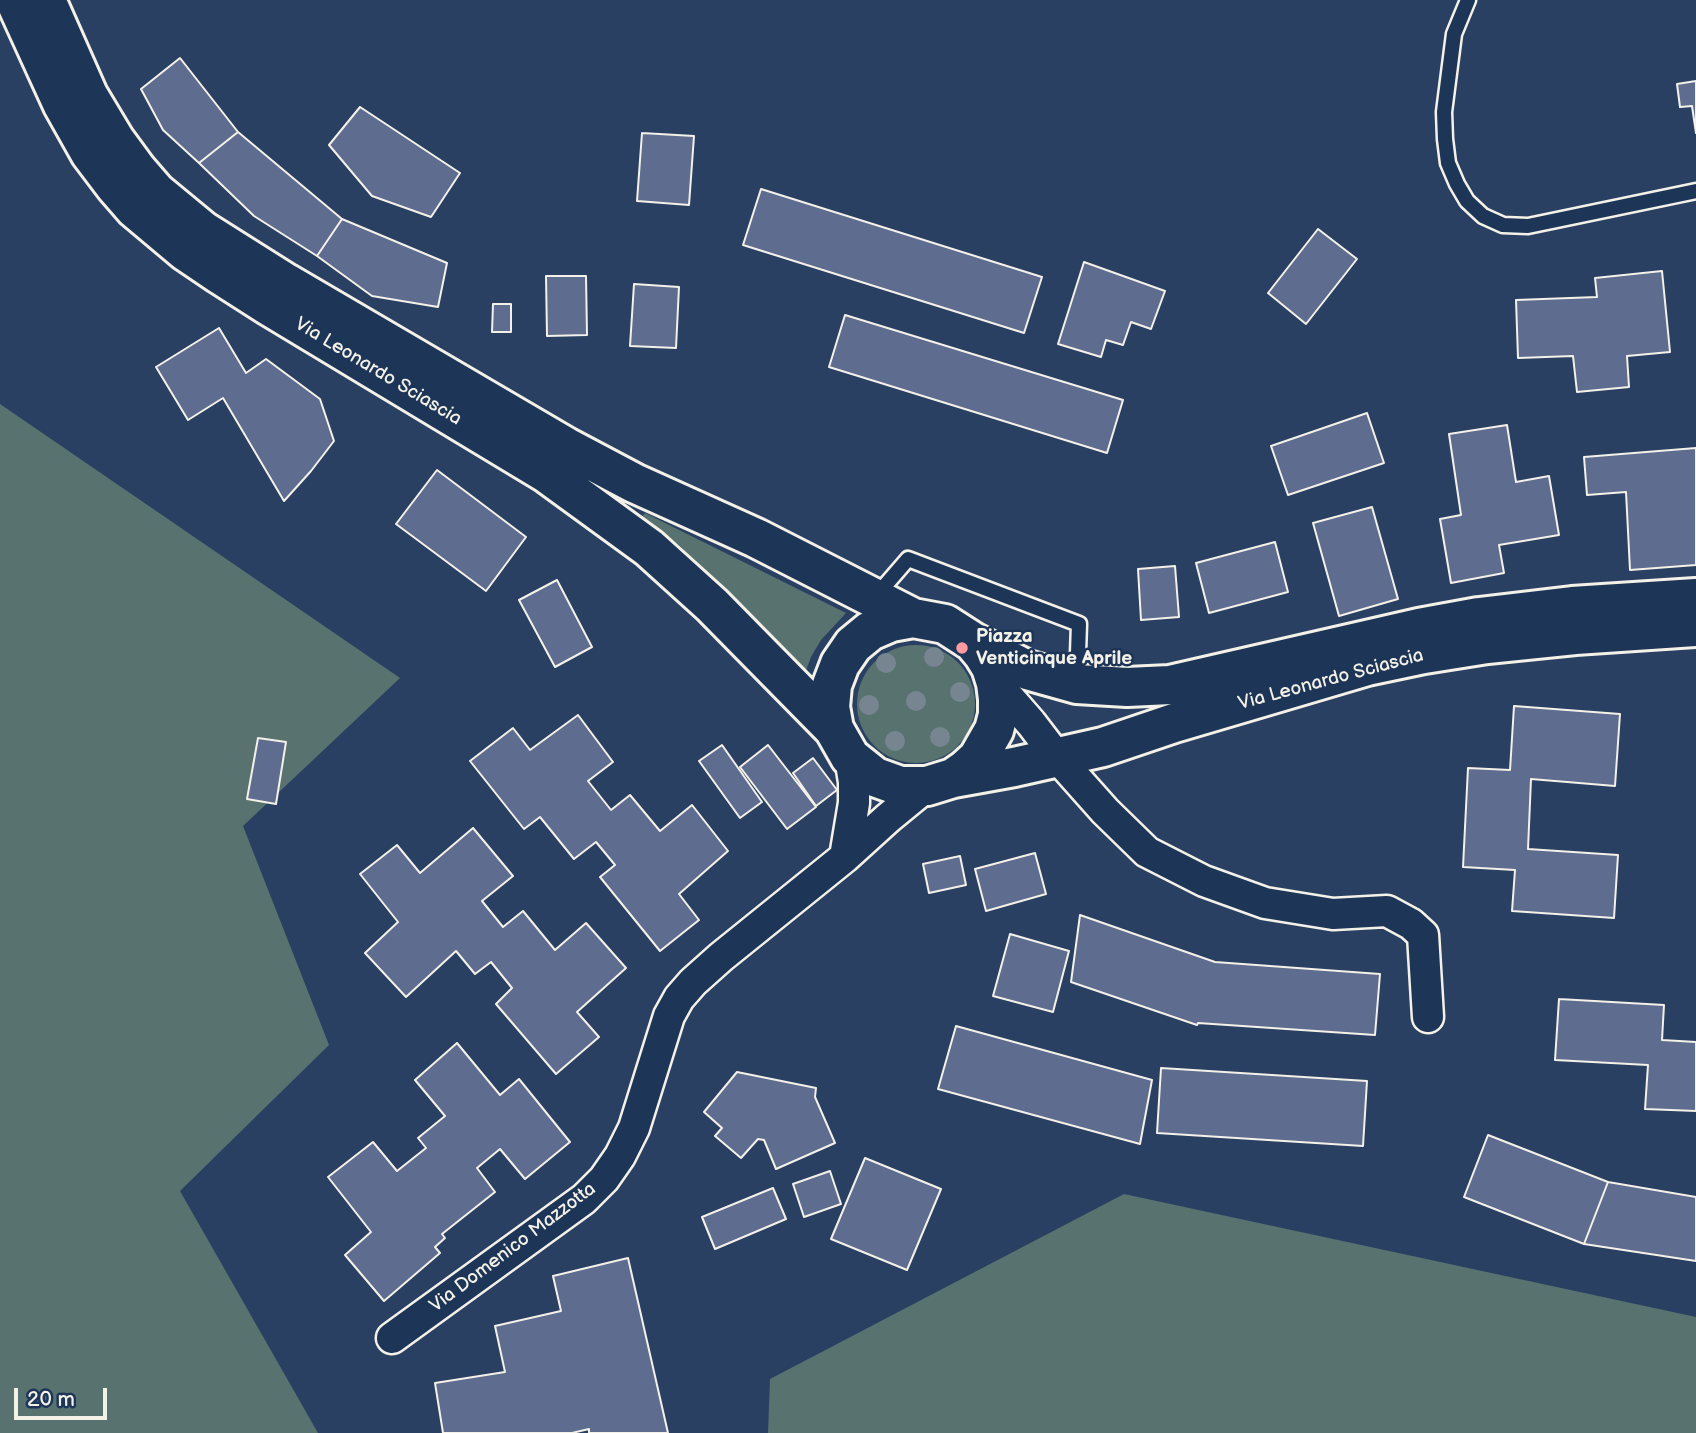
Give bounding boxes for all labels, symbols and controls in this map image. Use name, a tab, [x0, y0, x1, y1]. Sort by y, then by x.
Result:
street label: Via Leonardo Sciascia	[290, 313, 466, 431]
place label: Piazza Venticinque Aprile	[976, 626, 1132, 670]
marker: Piazza Venticinque Aprile	[954, 640, 970, 656]
street label: Via Leonardo Sciascia	[1236, 644, 1426, 716]
street label: Via Domenico Mazzotta	[425, 1178, 601, 1318]
scale bar	[18, 1374, 110, 1418]
text: 20 m	[27, 1387, 75, 1412]

